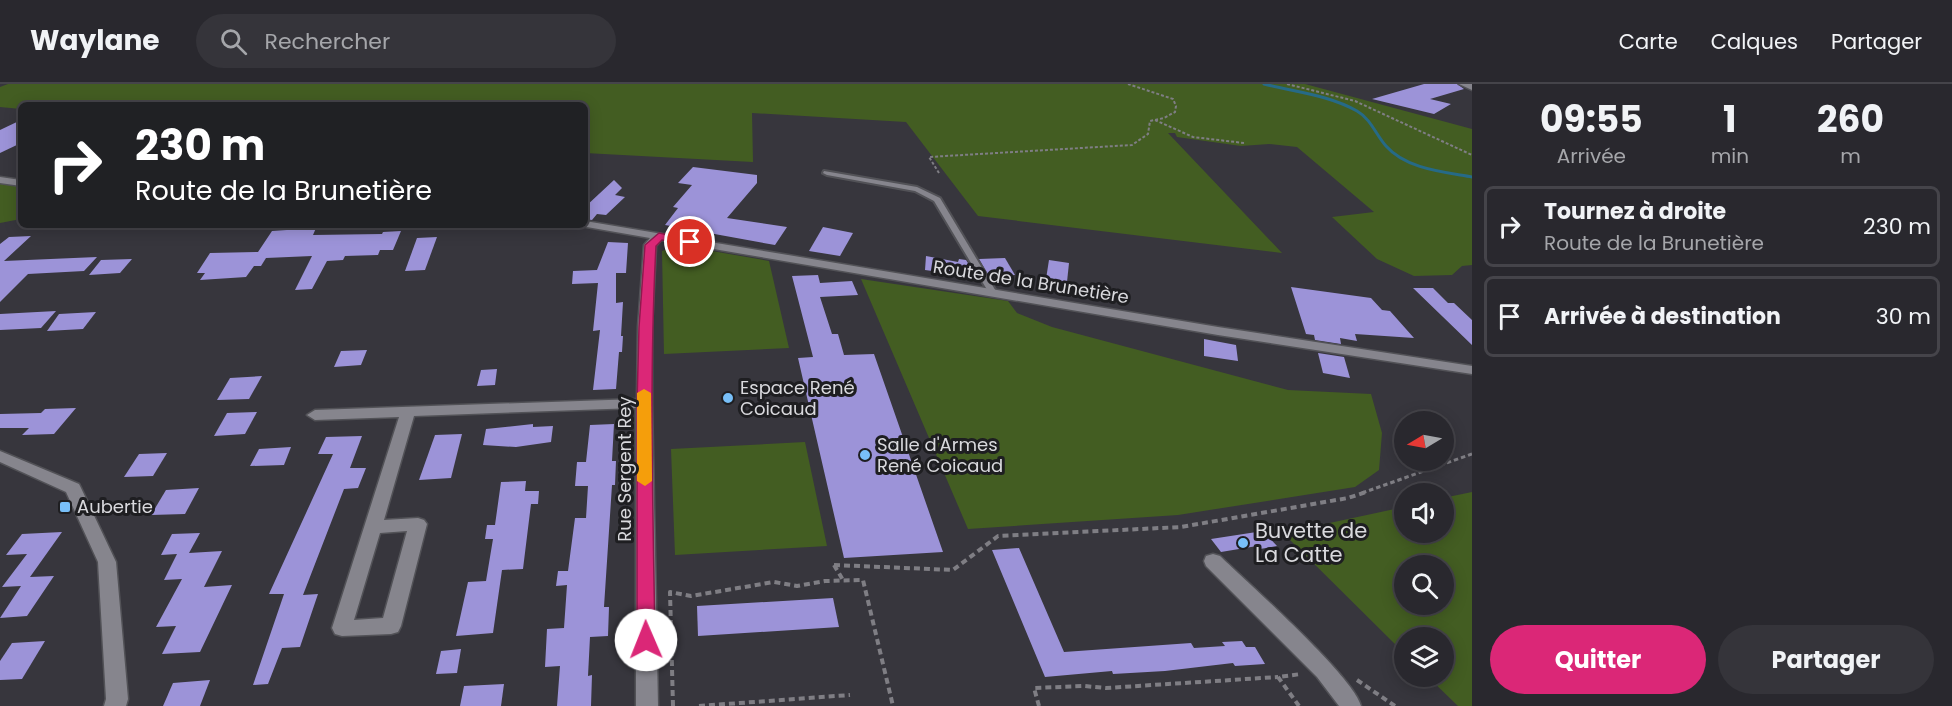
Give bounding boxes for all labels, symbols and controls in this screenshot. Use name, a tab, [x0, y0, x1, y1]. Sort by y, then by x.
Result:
search box	[196, 14, 616, 68]
text: Waylane	[30, 21, 160, 60]
icon: search	[217, 25, 250, 58]
text: Rechercher	[265, 26, 390, 57]
text: Carte	[1619, 27, 1678, 56]
text: Calques	[1711, 27, 1798, 56]
text: Partager	[1831, 27, 1922, 56]
text: 09:55	[1540, 94, 1643, 145]
text: 1	[1723, 94, 1737, 145]
text: 260	[1817, 94, 1884, 145]
text: 230 m	[135, 116, 265, 175]
icon: right	[36, 126, 114, 204]
text: Arrivée	[1557, 142, 1626, 170]
text: min	[1711, 142, 1749, 170]
text: m	[1840, 142, 1861, 170]
text: Route de la Brunetière	[135, 172, 432, 209]
text: Tournez à droite	[1544, 196, 1726, 227]
icon: right	[1493, 210, 1526, 243]
text: 230 m	[1863, 211, 1931, 242]
pin	[664, 216, 715, 267]
icon: arrive	[673, 225, 706, 258]
text: Route de la Brunetière	[1544, 229, 1764, 257]
street label: Route de la Brunetière	[931, 254, 1131, 309]
icon: arrive	[1493, 300, 1526, 333]
text: Arrivée à destination	[1544, 301, 1781, 332]
text: 30 m	[1876, 301, 1931, 332]
place label: Espace René Coicaud	[740, 375, 855, 421]
marker: Espace René Coicaud	[721, 391, 735, 405]
street label: Rue Sergent Rey	[612, 396, 637, 542]
north arrow	[1394, 411, 1454, 471]
map controls	[1394, 411, 1454, 687]
place label: Salle d'Armes René Coicaud	[877, 432, 1003, 478]
marker: Salle d'Armes René Coicaud	[858, 448, 872, 462]
button: sound	[1394, 483, 1454, 543]
place label: Aubertie	[77, 494, 153, 519]
marker: Aubertie	[58, 500, 72, 514]
place label: Buvette de La Catte	[1255, 516, 1367, 569]
marker: Buvette de La Catte	[1236, 536, 1250, 550]
button: search	[1394, 555, 1454, 615]
position arrow	[614, 608, 678, 672]
button: Quitter	[1490, 625, 1706, 694]
button: Partager	[1718, 625, 1934, 694]
button: layers	[1394, 627, 1454, 687]

